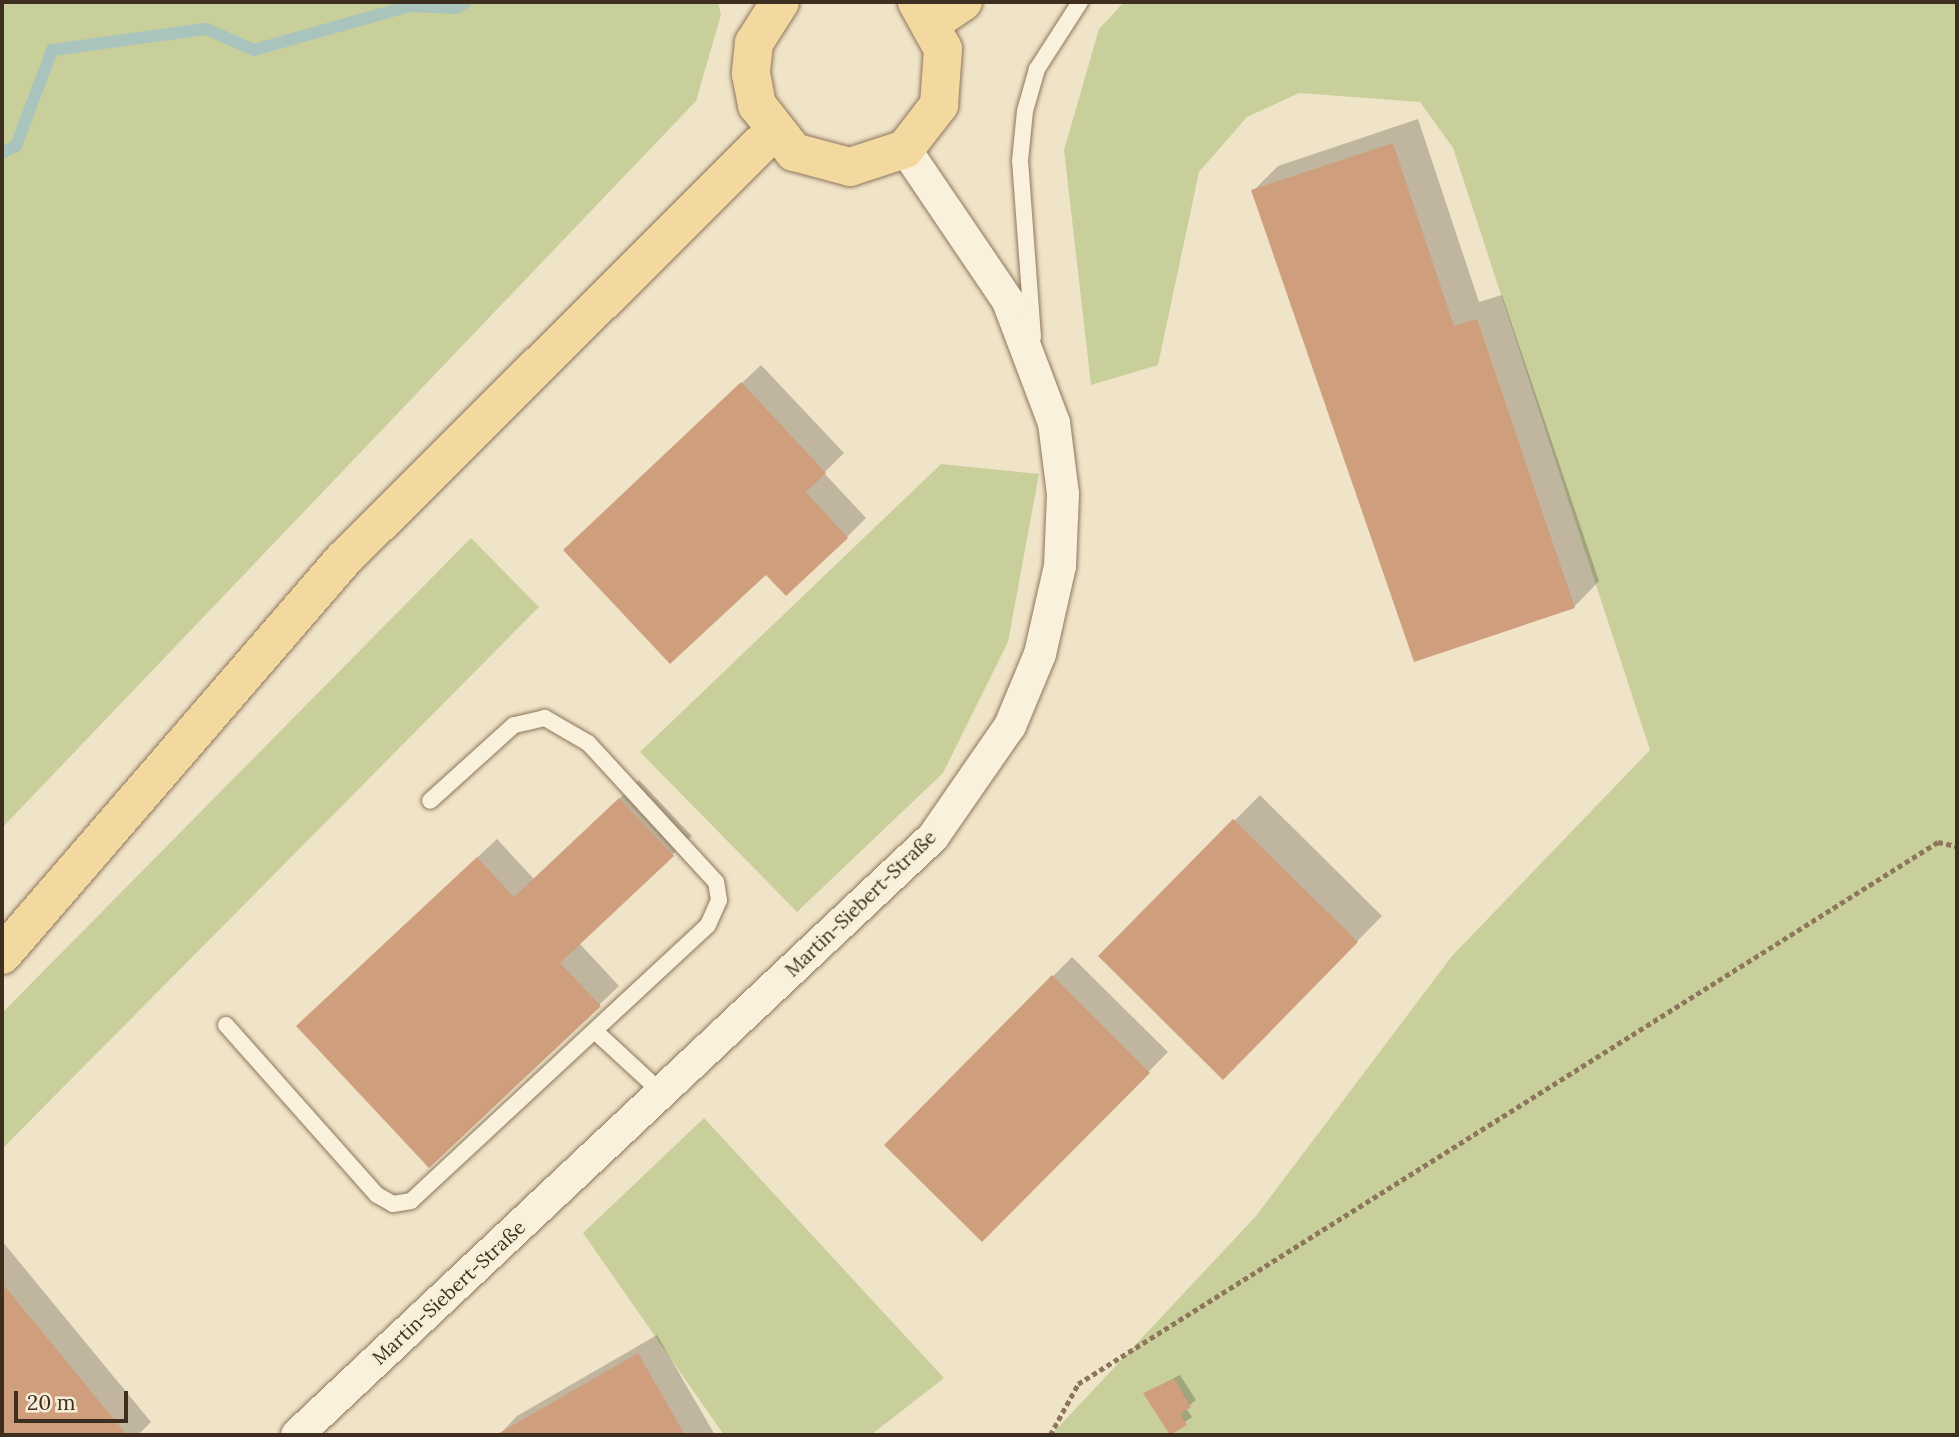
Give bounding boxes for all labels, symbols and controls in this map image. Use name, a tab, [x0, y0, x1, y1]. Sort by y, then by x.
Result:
street label: Martin-Siebert-Straße	[781, 826, 941, 982]
street label: Martin-Siebert-Straße	[368, 1216, 530, 1370]
scale bar	[18, 1378, 131, 1422]
text: 20 m	[27, 1389, 76, 1416]

